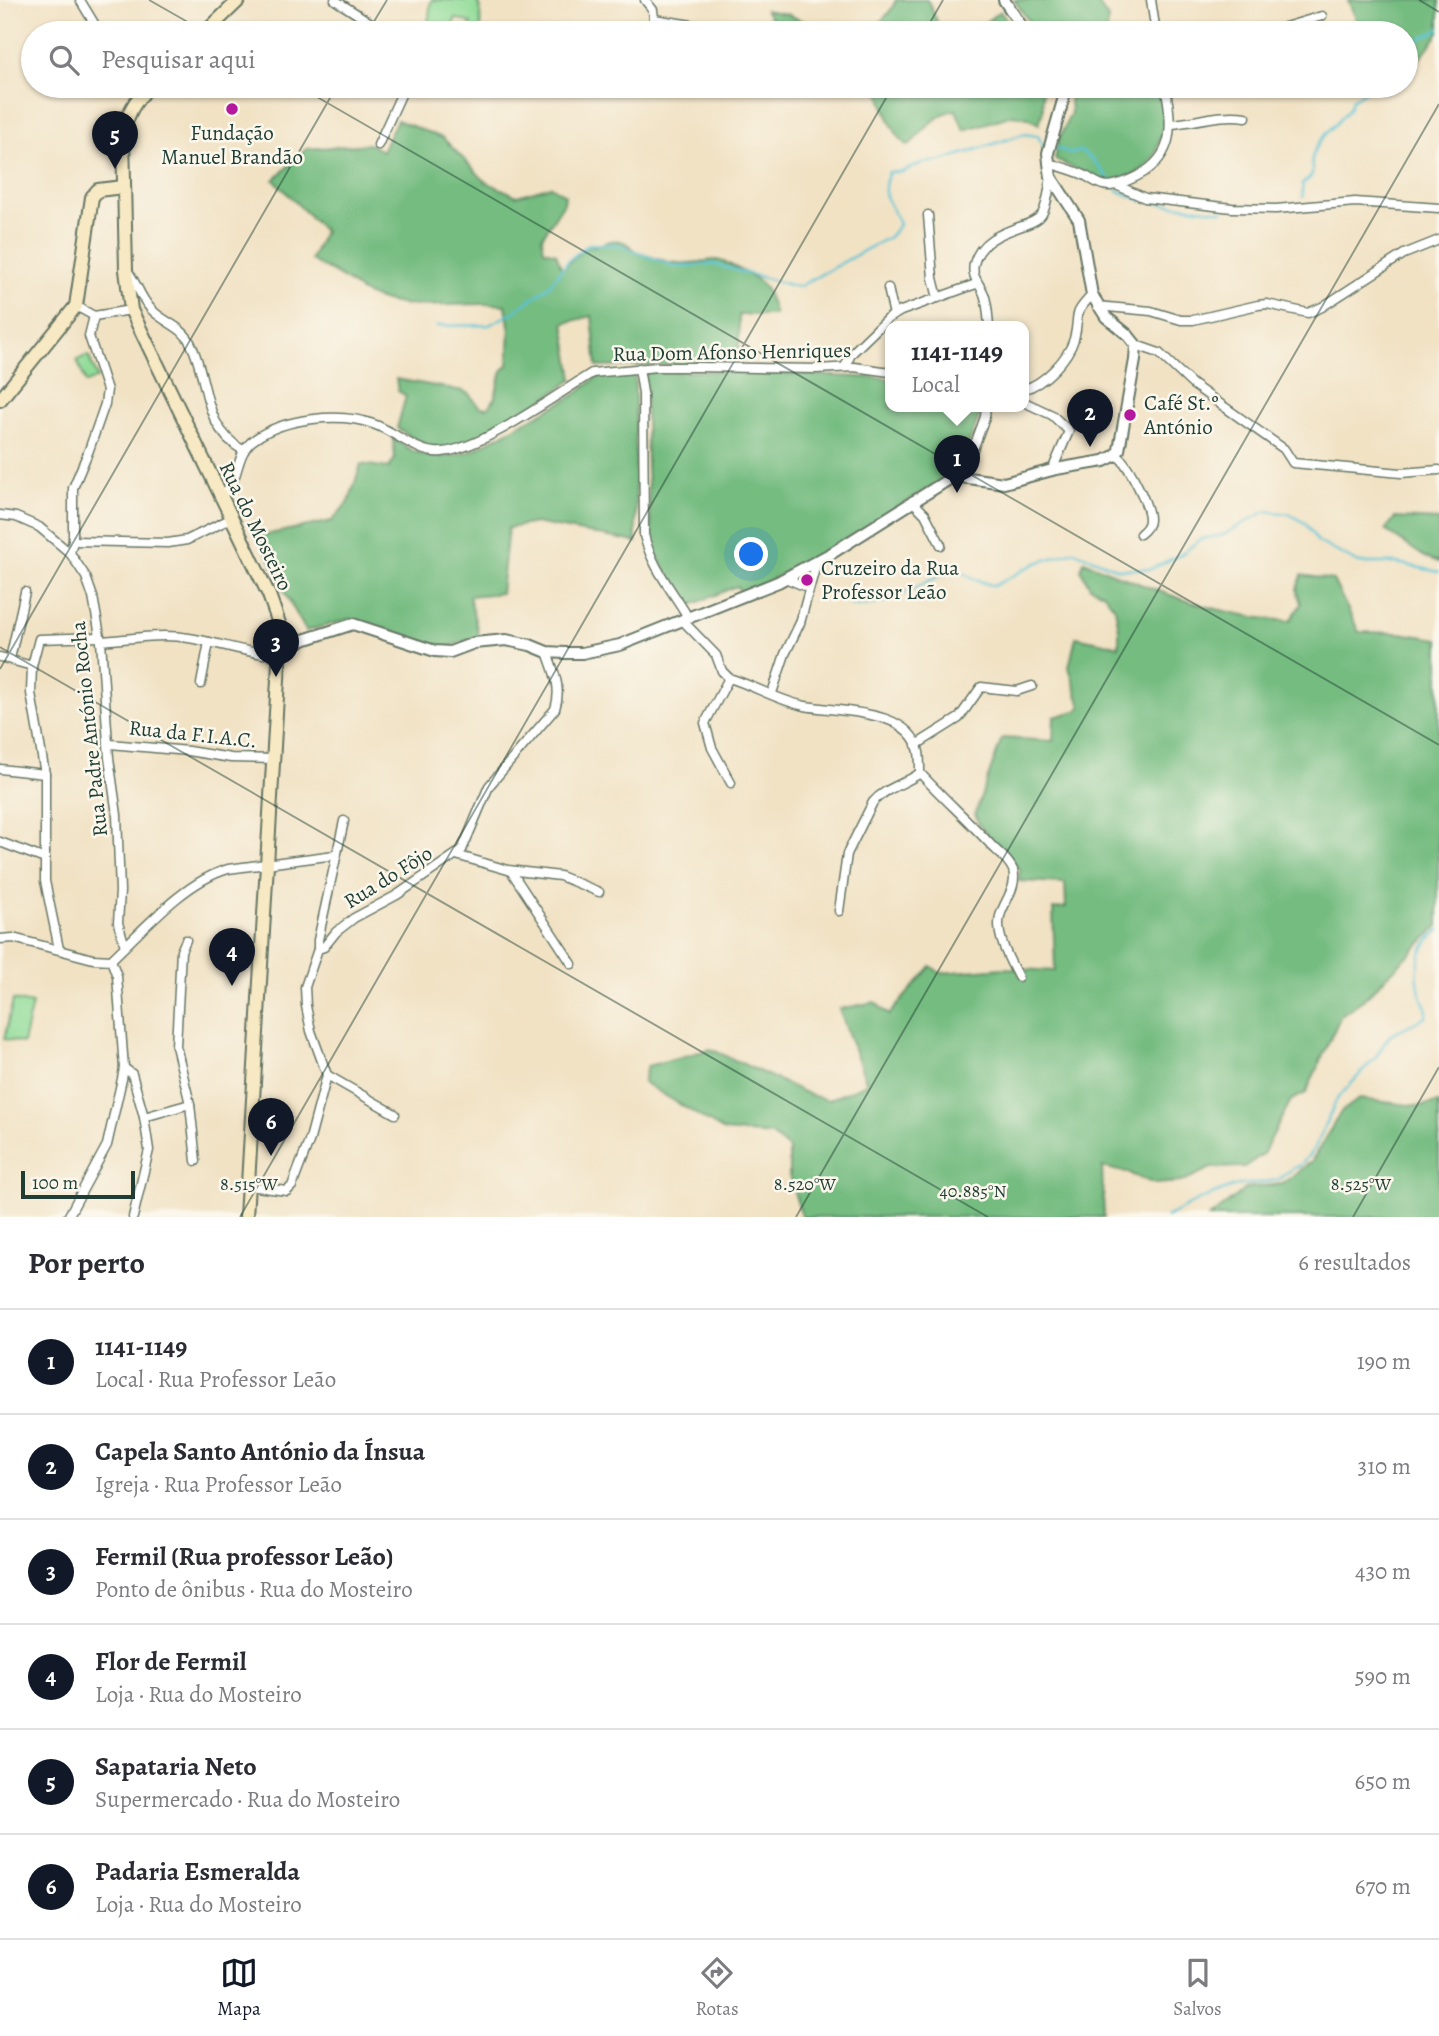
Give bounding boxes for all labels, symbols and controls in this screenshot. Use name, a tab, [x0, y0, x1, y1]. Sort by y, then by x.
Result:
search box	[21, 21, 1418, 98]
icon: search	[45, 41, 83, 79]
text: Pesquisar aqui	[101, 42, 256, 77]
marker: Fundação Manuel Brandão	[224, 101, 240, 117]
pin: 5	[92, 111, 138, 169]
place label: Fundação Manuel Brandão	[161, 119, 303, 171]
popup	[885, 321, 1029, 412]
text: 1141-1149	[911, 334, 1003, 369]
street label: Rua Dom Afonso Henriques	[613, 336, 851, 368]
text: Local	[911, 369, 960, 400]
pin: 2	[1067, 389, 1113, 447]
place label: Café St.º António	[1143, 389, 1219, 441]
marker: Café St.º António	[1122, 407, 1138, 423]
pin: 1	[934, 435, 980, 493]
street label: Rua do Mosteiro	[213, 457, 299, 595]
your location	[734, 537, 768, 571]
place label: Cruzeiro da Rua Professor Leão	[821, 554, 959, 606]
marker: Cruzeiro da Rua Professor Leão	[799, 572, 815, 588]
pin: 3	[253, 619, 299, 677]
street label: Rua Padre António Rocha	[64, 620, 114, 838]
street label: Rua da F.I.A.C.	[128, 713, 258, 755]
street label: Rua do Fôjo	[338, 839, 438, 915]
pin: 4	[209, 928, 255, 986]
pin: 6	[248, 1098, 294, 1156]
scale bar	[21, 1168, 135, 1200]
text: 100 m	[32, 1170, 78, 1196]
text: 8.515°W	[220, 1172, 278, 1196]
text: 8.520°W	[774, 1172, 836, 1196]
text: 8.525°W	[1331, 1172, 1391, 1196]
text: 40.885°N	[940, 1179, 1006, 1203]
text: Por perto	[28, 1243, 145, 1283]
text: 6 resultados	[1298, 1247, 1411, 1278]
text: 1141-1149	[95, 1329, 187, 1364]
text: 1	[47, 1346, 55, 1377]
text: 190 m	[1357, 1346, 1411, 1377]
text: Local · Rua Professor Leão	[95, 1364, 336, 1395]
text: Capela Santo António da Ínsua	[95, 1434, 425, 1469]
text: 2	[45, 1451, 57, 1482]
text: 310 m	[1358, 1451, 1411, 1482]
text: Igreja · Rua Professor Leão	[95, 1469, 342, 1500]
text: Fermil (Rua professor Leão)	[95, 1539, 394, 1574]
text: 3	[46, 1556, 56, 1587]
text: 430 m	[1355, 1556, 1411, 1587]
text: Ponto de ônibus · Rua do Mosteiro	[95, 1574, 413, 1605]
text: Flor de Fermil	[95, 1644, 247, 1679]
text: 4	[46, 1661, 56, 1692]
text: 590 m	[1355, 1661, 1411, 1692]
text: Loja · Rua do Mosteiro	[95, 1679, 302, 1710]
text: Sapataria Neto	[95, 1749, 257, 1784]
text: 5	[46, 1766, 56, 1797]
text: 650 m	[1355, 1766, 1411, 1797]
text: Supermercado · Rua do Mosteiro	[95, 1784, 400, 1815]
text: Padaria Esmeralda	[95, 1854, 300, 1889]
text: 6	[46, 1871, 56, 1902]
text: 670 m	[1355, 1871, 1411, 1902]
text: Loja · Rua do Mosteiro	[95, 1889, 302, 1920]
tab: Mapa	[217, 1954, 261, 2022]
tab: Rotas	[695, 1954, 739, 2022]
tab: Salvos	[1173, 1954, 1222, 2022]

